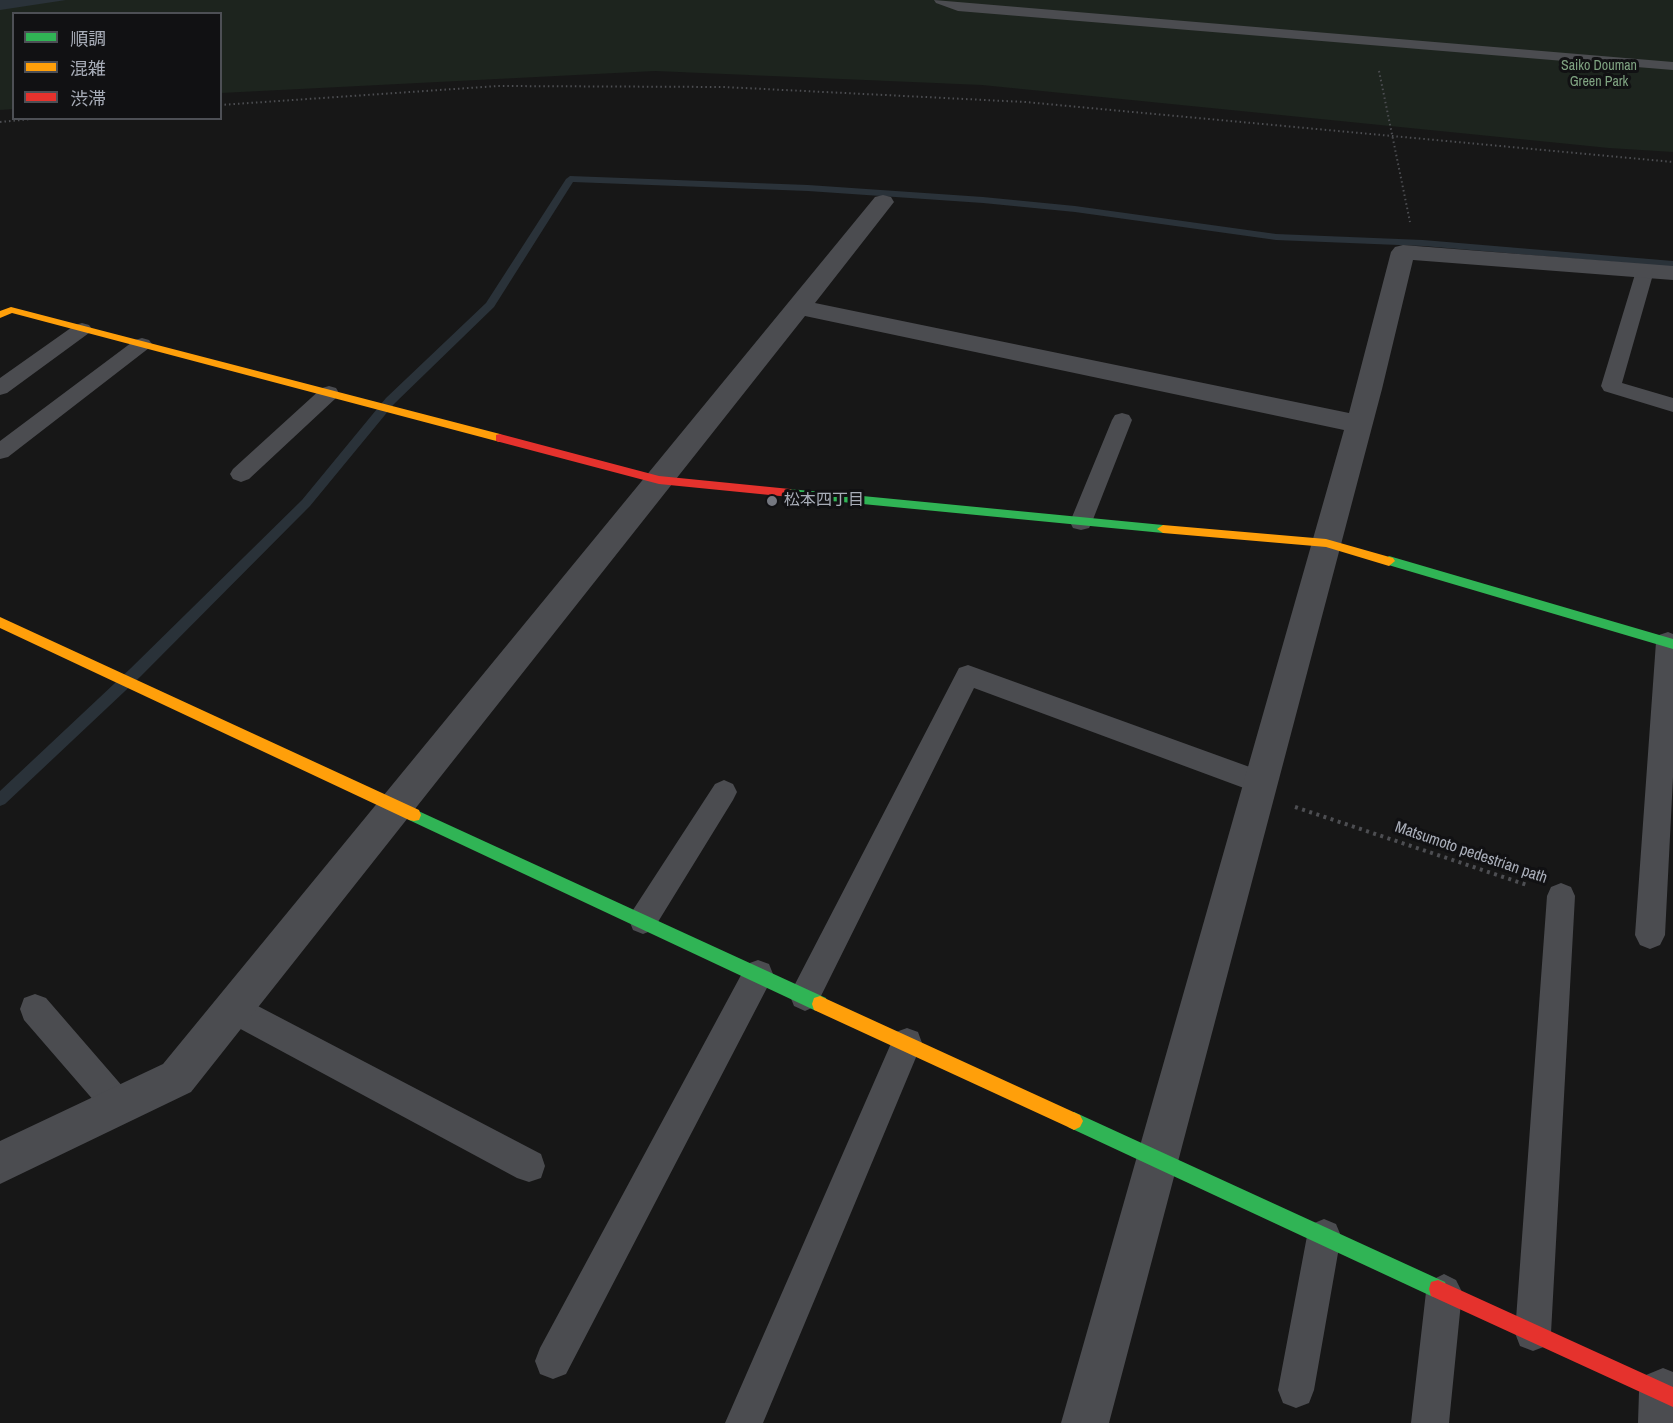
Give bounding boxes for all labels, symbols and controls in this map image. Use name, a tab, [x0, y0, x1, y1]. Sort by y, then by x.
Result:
legend	[12, 12, 222, 120]
text: 順調	[70, 26, 106, 51]
text: 混雑	[70, 56, 106, 81]
park label: Saiko Douman Green Park	[1561, 58, 1637, 90]
text: 渋滞	[70, 86, 106, 111]
place label: 松本四丁目	[784, 491, 864, 511]
marker: 松本四丁目	[765, 494, 779, 508]
street label: Matsumoto pedestrian path	[1392, 818, 1550, 888]

